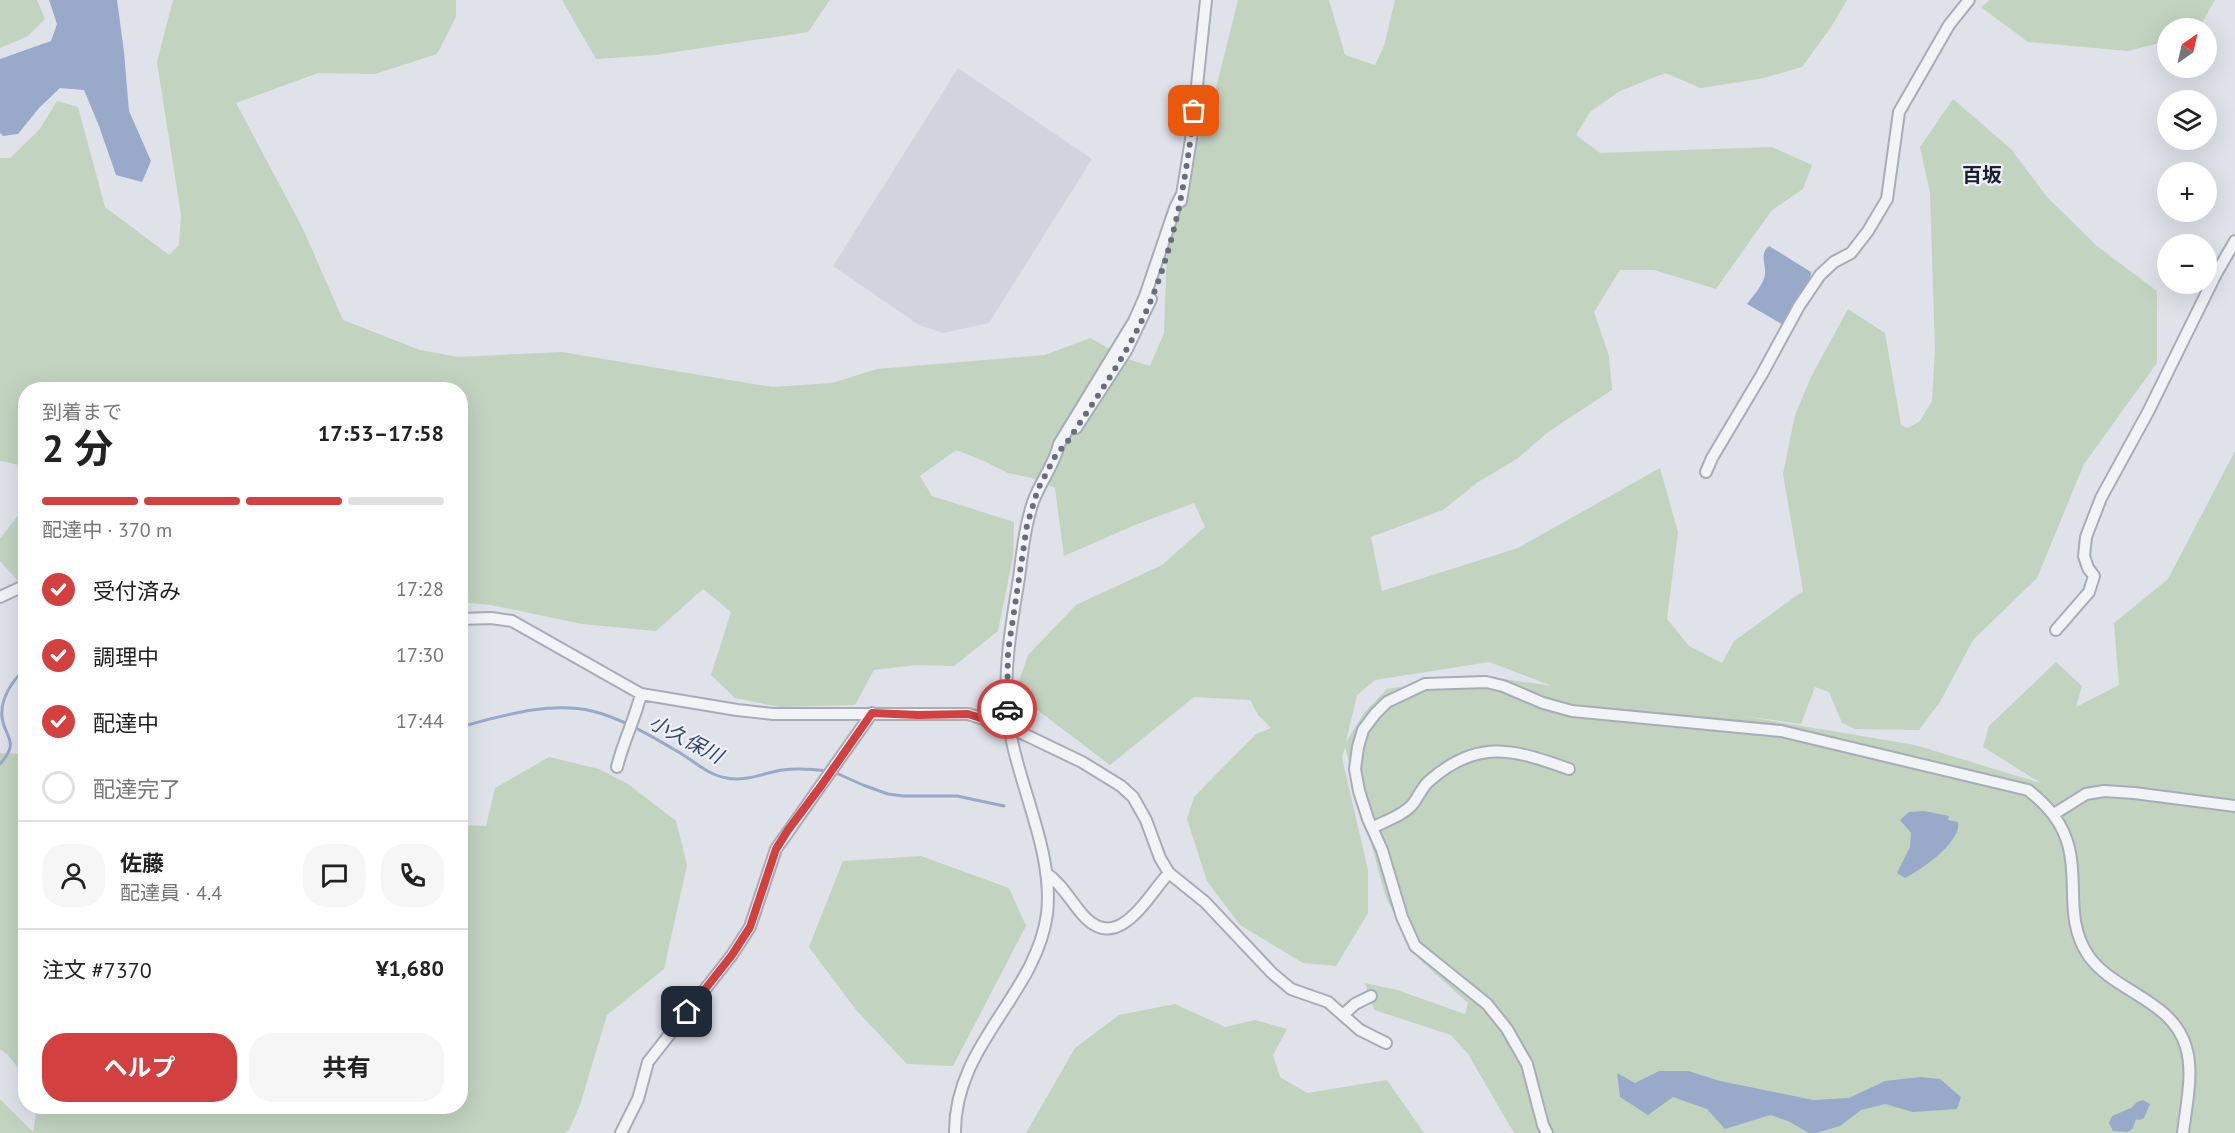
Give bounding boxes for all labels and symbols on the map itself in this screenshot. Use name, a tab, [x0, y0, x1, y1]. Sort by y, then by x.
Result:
north arrow	[2157, 18, 2217, 78]
pin	[1168, 85, 1219, 136]
district label: 百坂	[1962, 162, 2002, 188]
courier	[977, 679, 1037, 739]
water label: 小久保川	[645, 709, 729, 770]
pin	[661, 986, 712, 1037]

